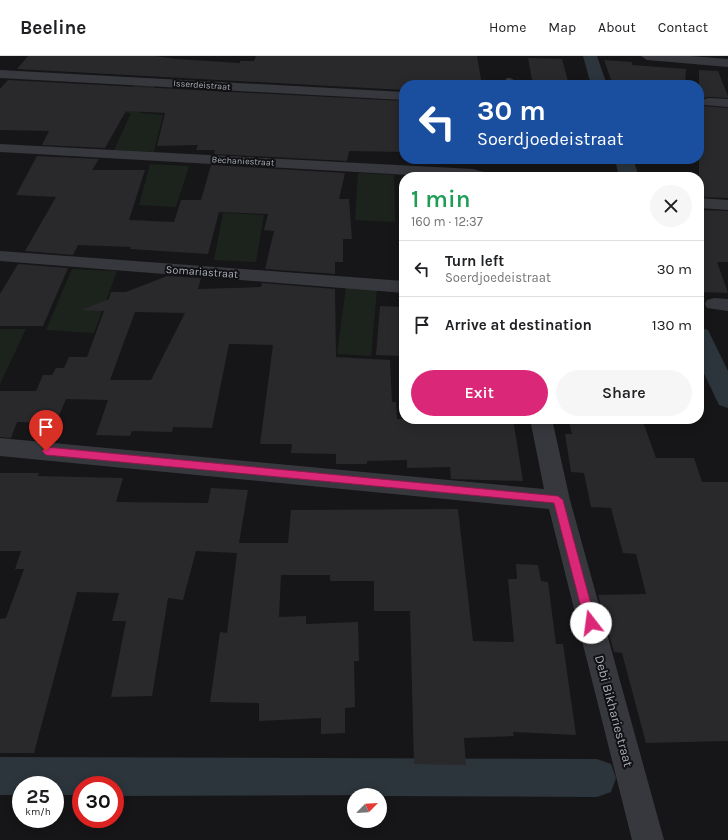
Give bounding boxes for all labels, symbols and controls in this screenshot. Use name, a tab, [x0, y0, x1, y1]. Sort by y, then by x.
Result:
text: Beeline	[20, 17, 86, 39]
text: Home	[489, 19, 526, 36]
text: Map	[548, 19, 576, 36]
text: About	[598, 19, 636, 36]
text: Contact	[658, 19, 708, 36]
street label: Isserdeistraat	[173, 78, 231, 92]
text: 30 m	[477, 94, 546, 127]
icon: left	[411, 96, 463, 148]
text: Soerdjoedeistraat	[477, 128, 623, 150]
street label: Bechaniestraat	[211, 154, 275, 168]
text: 1 min	[411, 185, 471, 213]
button: close	[650, 185, 692, 227]
text: 160 m · 12:37	[411, 214, 483, 229]
text: Turn left	[445, 252, 504, 270]
icon: left	[411, 258, 433, 280]
text: 30 m	[657, 260, 692, 278]
street label: Somariastraat	[165, 263, 239, 281]
text: Soerdjoedeistraat	[445, 270, 551, 285]
icon: arrive	[411, 314, 433, 336]
text: Arrive at destination	[445, 316, 592, 334]
text: 130 m	[652, 316, 692, 334]
button: Exit	[411, 370, 548, 416]
button: Share	[556, 370, 692, 416]
pin	[29, 410, 63, 451]
icon: arrive	[35, 416, 57, 438]
position arrow	[570, 602, 612, 644]
street label: Debi Bikhariestraat	[592, 653, 636, 769]
speed limit sign: 30	[72, 776, 124, 828]
text: 25	[26, 785, 50, 808]
north arrow	[347, 788, 387, 828]
map controls	[347, 788, 387, 828]
text: km/h	[25, 806, 51, 818]

